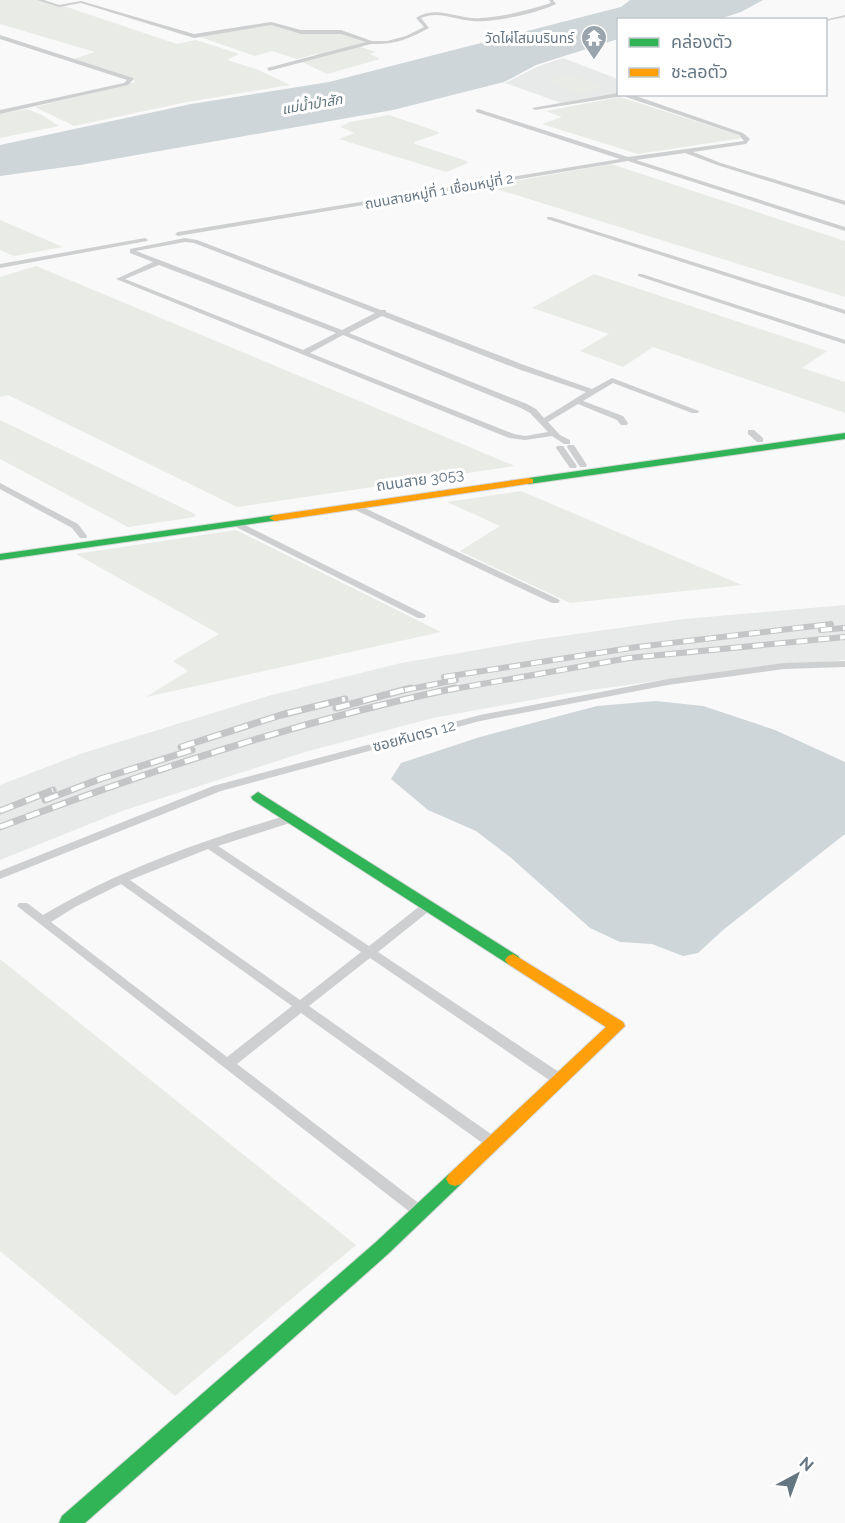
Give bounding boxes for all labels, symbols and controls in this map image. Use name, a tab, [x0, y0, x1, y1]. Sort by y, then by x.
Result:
legend	[617, 18, 827, 96]
temple icon: วัดไผ่โสมนรินทร์	[579, 23, 609, 61]
place label: วัดไผ่โสมนรินทร์	[485, 30, 575, 46]
text: คล่องตัว	[671, 31, 733, 52]
text: ชะลอตัว	[671, 61, 728, 82]
water label: แม่น้ำป่าสัก	[280, 89, 344, 117]
street label: ถนนสายหมู่ที่ 1 เชื่อมหมู่ที่ 2	[363, 168, 515, 213]
street label: ถนนสาย 3053	[375, 465, 465, 495]
street label: ซอยหันตรา 12	[371, 716, 457, 756]
north arrow	[767, 1445, 827, 1505]
text: N	[796, 1453, 817, 1475]

